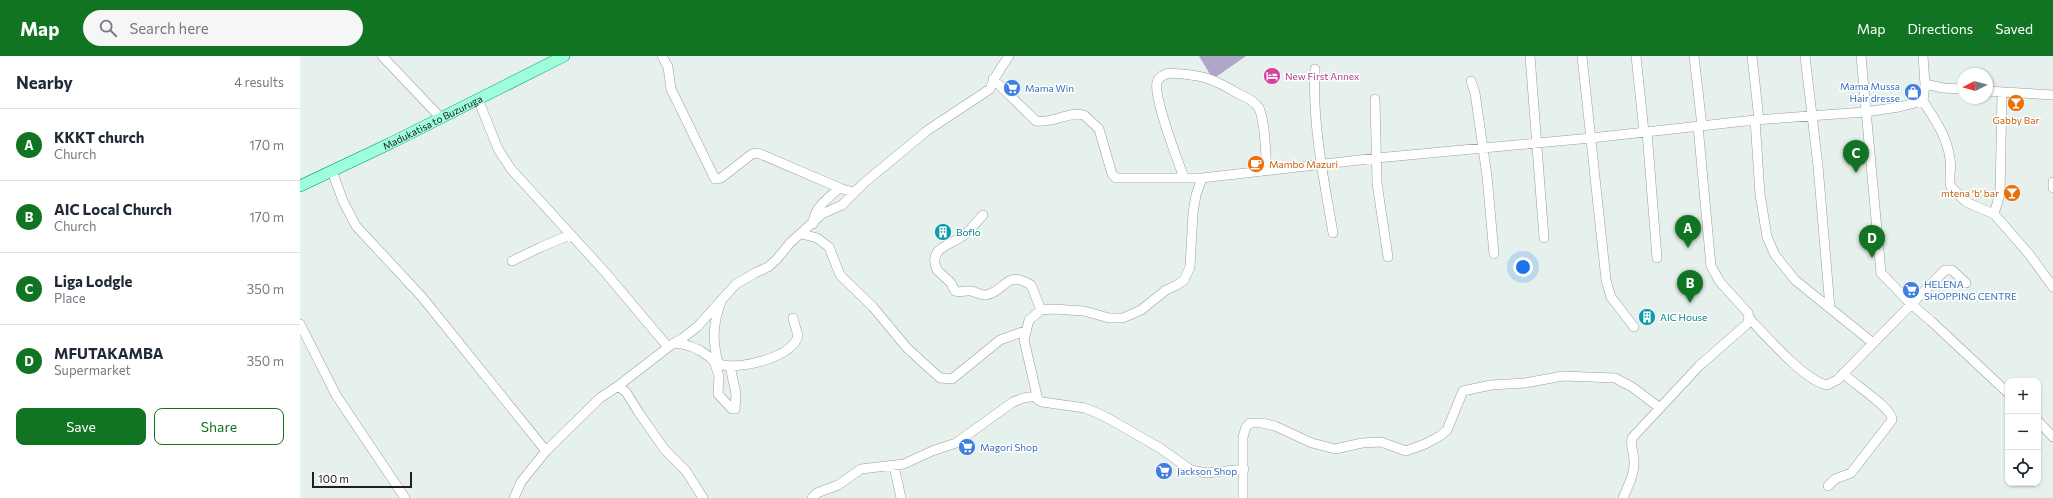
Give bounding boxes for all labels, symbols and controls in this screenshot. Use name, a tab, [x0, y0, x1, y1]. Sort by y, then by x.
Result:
search box	[83, 10, 363, 46]
text: Map	[20, 17, 59, 40]
icon: search	[97, 17, 119, 39]
text: Search here	[129, 19, 209, 37]
text: Map	[1857, 20, 1886, 37]
text: Directions	[1908, 20, 1973, 37]
text: Saved	[1995, 20, 2033, 37]
hotel icon: New First Annex	[1262, 66, 1282, 86]
north arrow	[1957, 68, 1993, 104]
place label: New First Annex	[1285, 70, 1360, 82]
text: Nearby	[16, 72, 73, 93]
text: 4 results	[234, 74, 284, 90]
supermarket icon: Mama Win	[1002, 78, 1022, 98]
place label: Mama Mussa Hair dresse	[1840, 80, 1900, 104]
place label: Mama Win	[1025, 82, 1074, 94]
shop icon: Mama Mussa Hair dresse	[1903, 82, 1923, 102]
street label: Madukatisa to Buzuruga	[381, 92, 484, 152]
bar icon: Gabby Bar	[2006, 93, 2026, 113]
place label: Gabby Bar	[1992, 114, 2040, 126]
text: KKKT church	[54, 128, 144, 146]
text: A	[24, 137, 34, 153]
text: 170 m	[249, 137, 284, 153]
pin: C	[1843, 140, 1869, 173]
text: Church	[54, 146, 96, 162]
cafe icon: Mambo Mazuri	[1246, 154, 1266, 174]
place label: Mambo Mazuri	[1269, 158, 1338, 170]
bar icon: mtena 'b' bar	[2002, 183, 2022, 203]
place label: mtena 'b' bar	[1941, 187, 1999, 199]
text: AIC Local Church	[54, 200, 172, 218]
text: B	[25, 209, 33, 225]
text: 170 m	[249, 209, 284, 225]
pin: A	[1675, 215, 1701, 248]
text: Church	[54, 218, 96, 234]
building icon: Boflo	[933, 222, 953, 242]
pin: D	[1859, 225, 1885, 258]
place label: Boflo	[956, 226, 981, 238]
your location	[1513, 257, 1533, 277]
pin: B	[1677, 270, 1703, 303]
text: Liga Lodgle	[54, 272, 133, 290]
place label: HELENA SHOPPING CENTRE	[1924, 278, 2017, 302]
supermarket icon: HELENA SHOPPING CENTRE	[1901, 280, 1921, 300]
text: C	[25, 281, 33, 297]
text: 350 m	[247, 281, 284, 297]
text: Place	[54, 290, 86, 306]
building icon: AIC House	[1637, 307, 1657, 327]
place label: AIC House	[1660, 311, 1707, 323]
text: MFUTAKAMBA	[54, 344, 164, 362]
text: D	[24, 353, 34, 369]
text: 350 m	[247, 353, 284, 369]
text: Supermarket	[54, 362, 131, 378]
map controls	[2005, 378, 2041, 486]
button: +	[2005, 378, 2041, 414]
button: Save	[16, 408, 146, 445]
button: Share	[154, 408, 284, 445]
button: −	[2005, 414, 2041, 450]
supermarket icon: Magori Shop	[957, 437, 977, 457]
place label: Magori Shop	[980, 441, 1038, 453]
button: locate	[2005, 450, 2041, 486]
supermarket icon: Jackson Shop	[1154, 461, 1174, 481]
place label: Jackson Shop	[1177, 465, 1237, 477]
scale bar	[312, 470, 412, 489]
text: 100 m	[318, 472, 349, 485]

